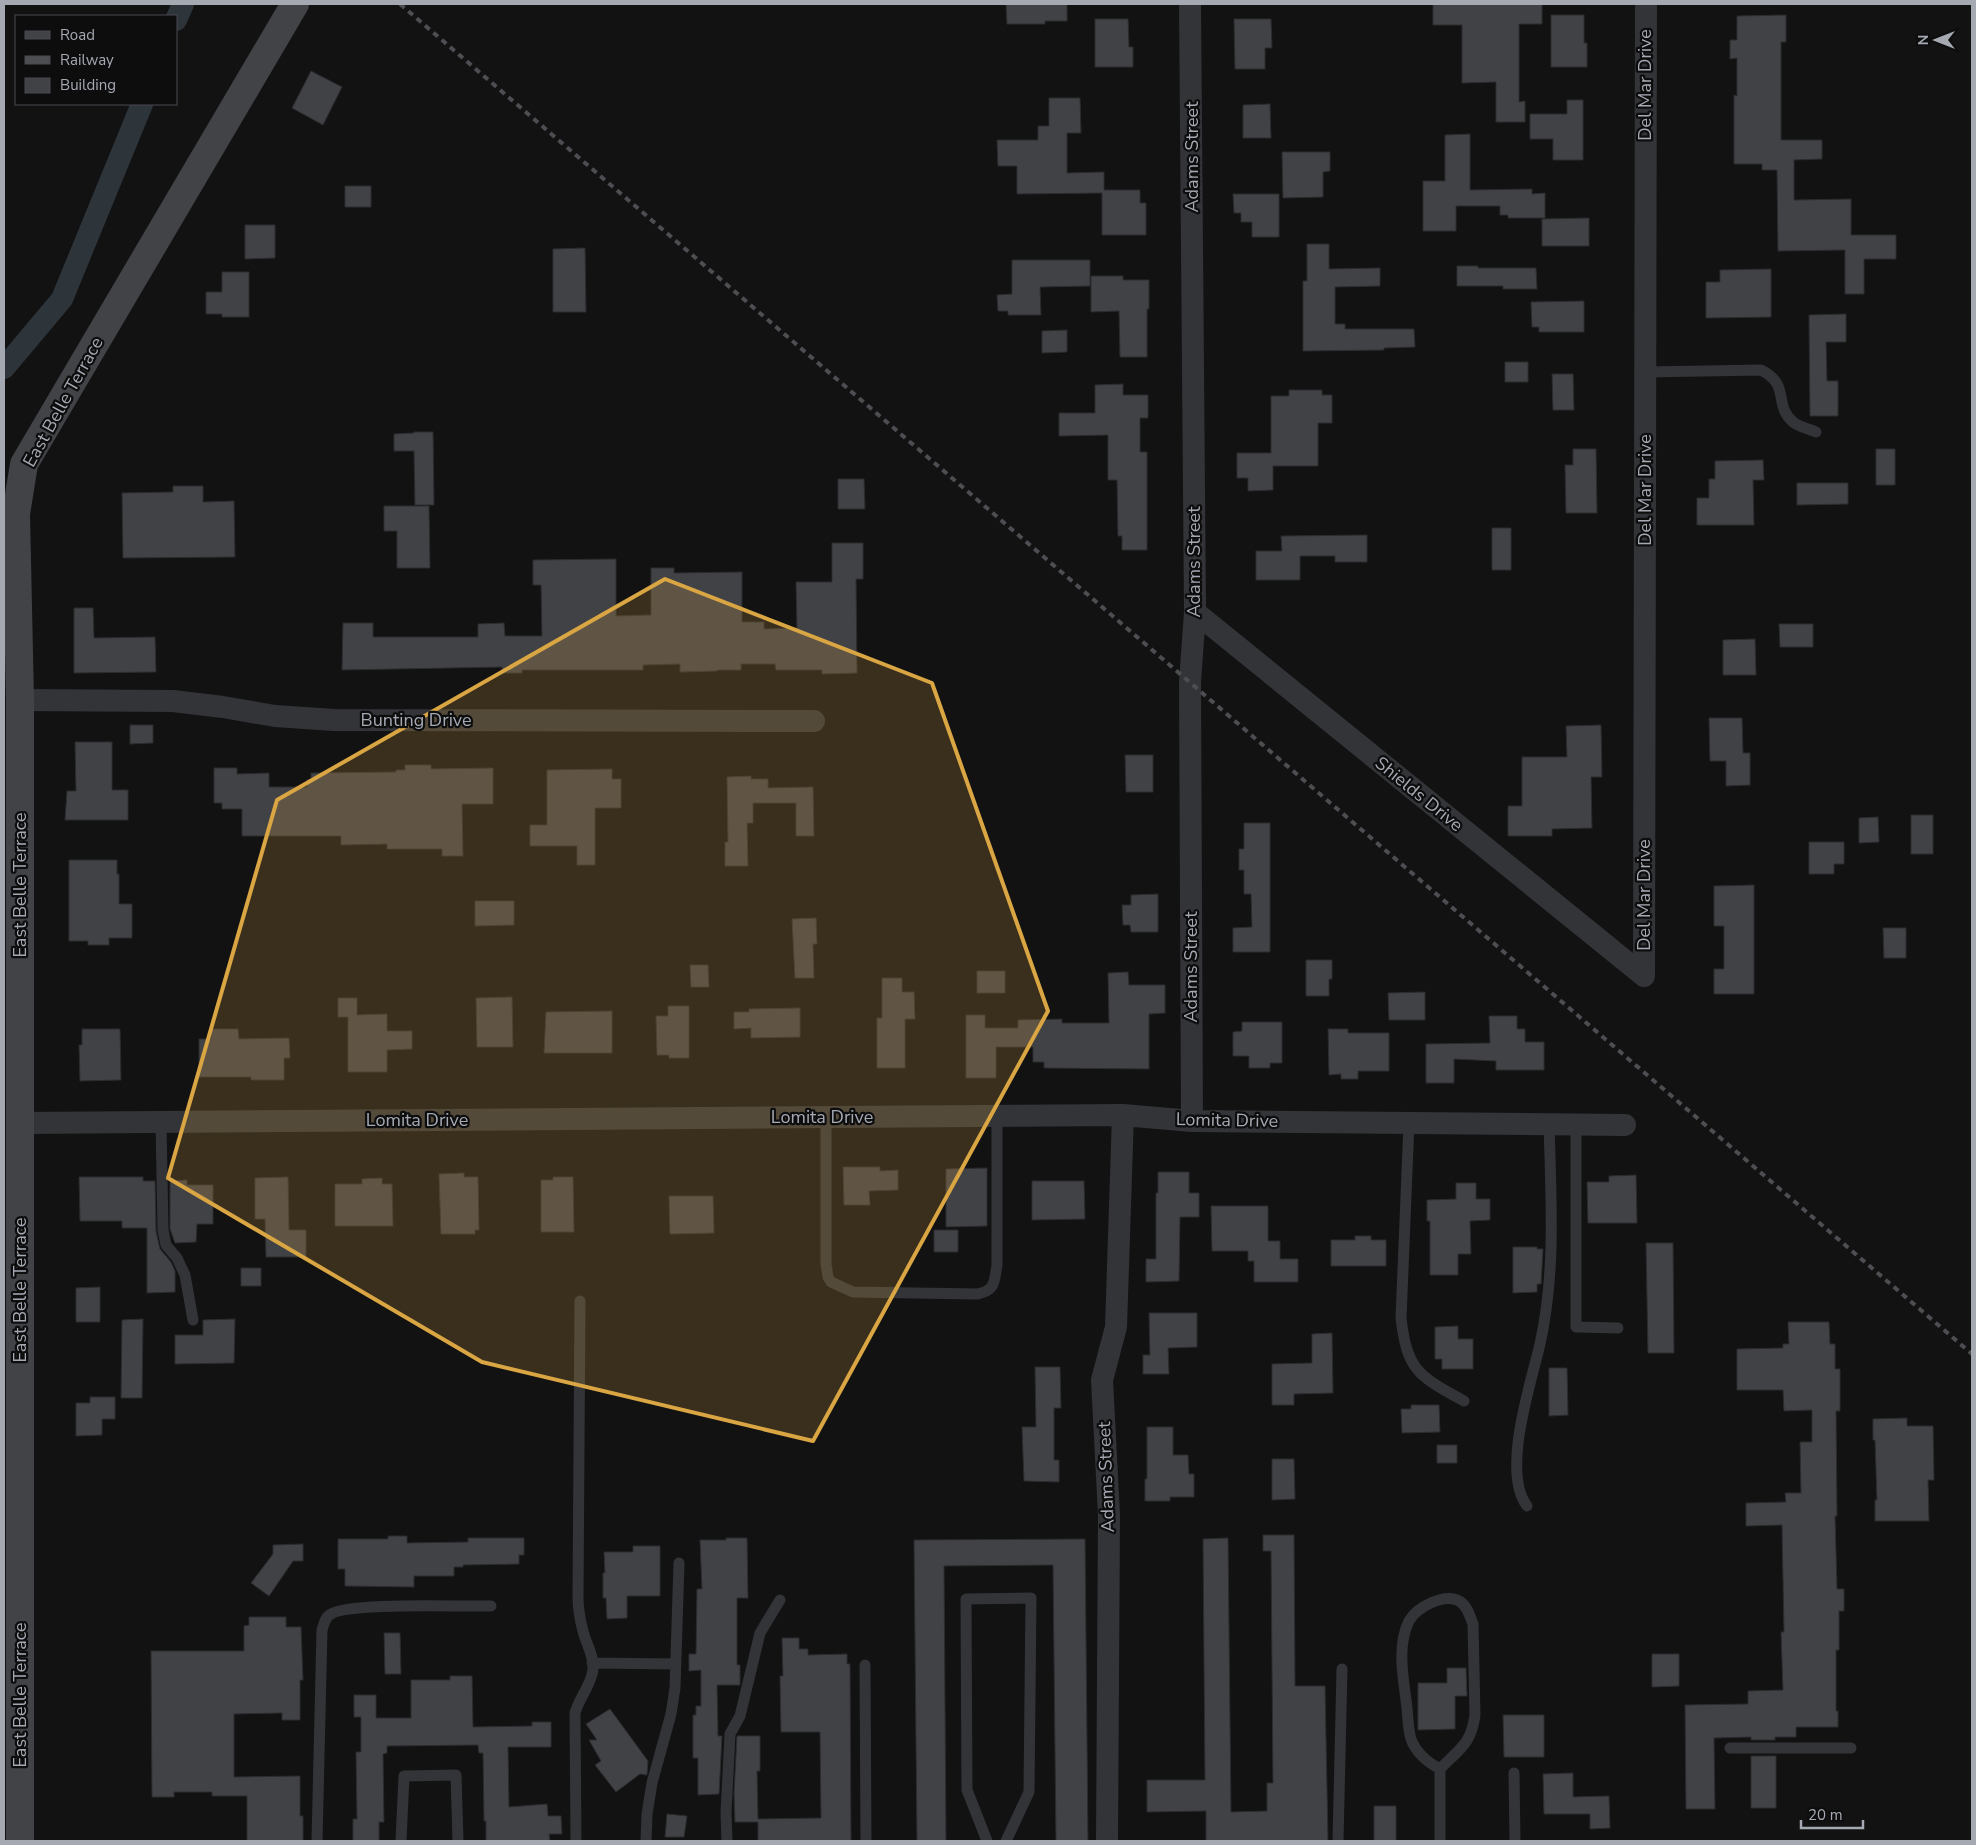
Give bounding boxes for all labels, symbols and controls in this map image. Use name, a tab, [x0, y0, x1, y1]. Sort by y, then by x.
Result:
legend	[15, 15, 178, 105]
north arrow	[1911, 15, 1961, 65]
text: Road	[60, 25, 95, 45]
street label: Del Mar Drive	[1633, 29, 1657, 141]
text: N	[1914, 35, 1933, 45]
text: Railway	[60, 50, 114, 70]
text: Building	[60, 75, 116, 95]
street label: Adams Street	[1180, 101, 1204, 212]
street label: East Belle Terrace	[17, 333, 109, 471]
street label: Del Mar Drive	[1633, 434, 1657, 546]
street label: Adams Street	[1182, 506, 1206, 617]
street label: Bunting Drive	[360, 708, 472, 732]
street label: Shields Drive	[1370, 751, 1468, 837]
street label: East Belle Terrace	[8, 812, 32, 958]
street label: Del Mar Drive	[1632, 839, 1656, 951]
street label: Adams Street	[1179, 911, 1203, 1022]
street label: Lomita Drive	[771, 1105, 873, 1129]
street label: Lomita Drive	[1176, 1107, 1278, 1133]
street label: Lomita Drive	[366, 1108, 468, 1132]
street label: East Belle Terrace	[8, 1217, 32, 1363]
street label: Adams Street	[1092, 1420, 1120, 1533]
street label: East Belle Terrace	[8, 1622, 32, 1768]
scale bar	[1801, 1798, 1864, 1830]
text: 20 m	[1808, 1805, 1843, 1825]

